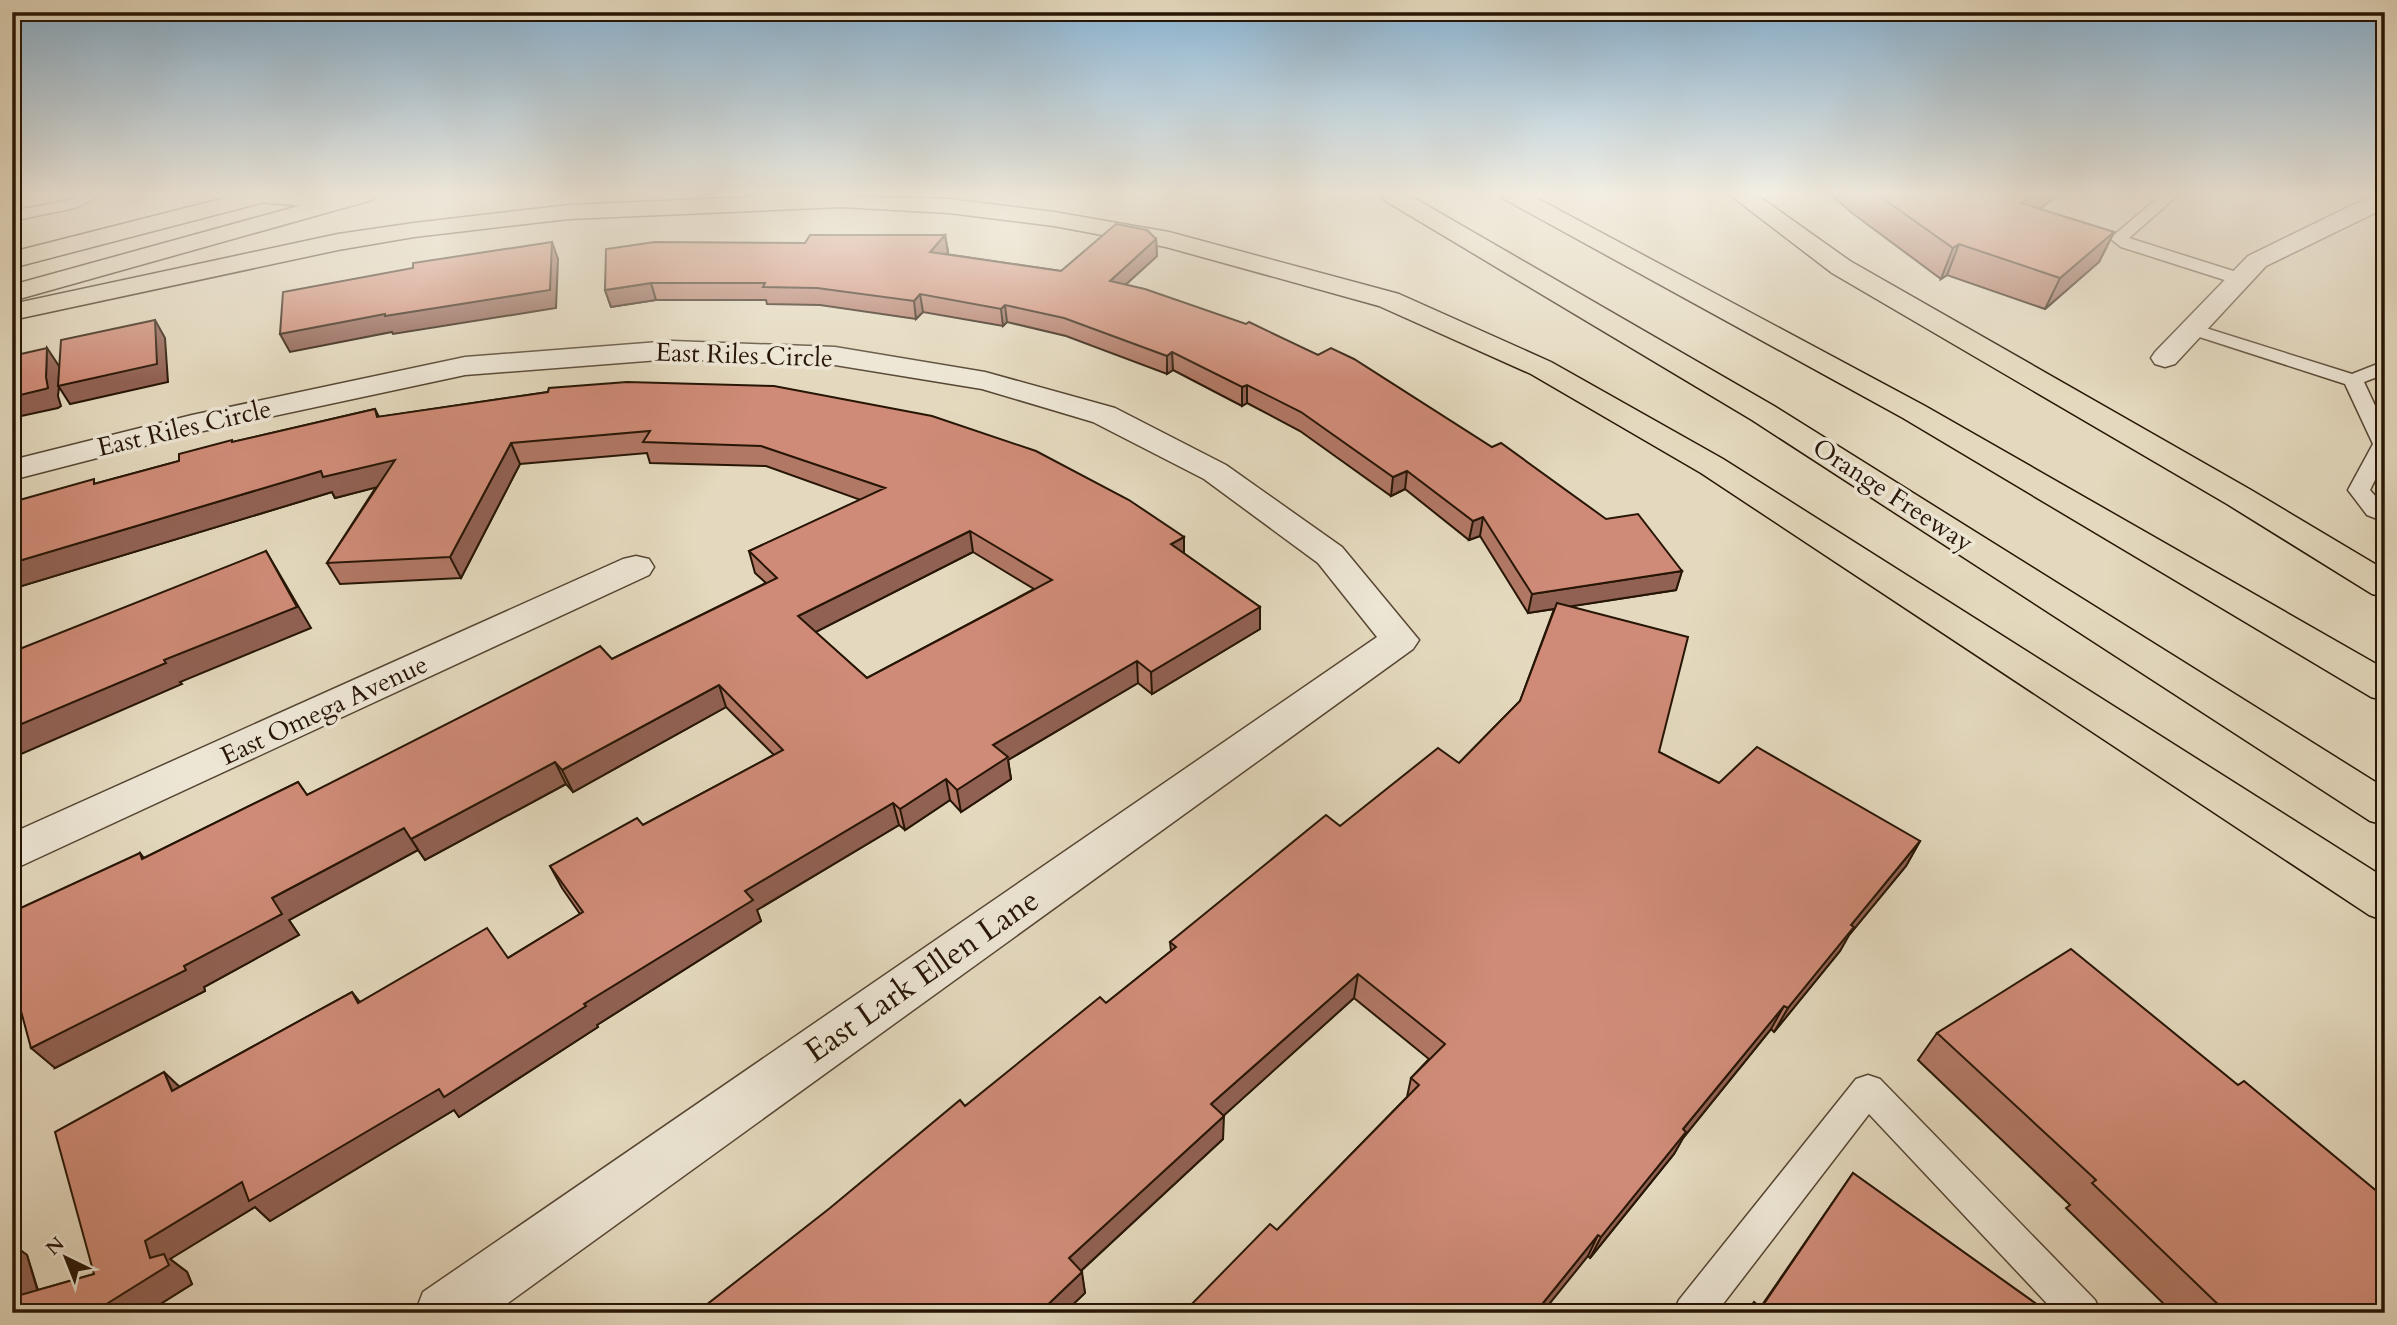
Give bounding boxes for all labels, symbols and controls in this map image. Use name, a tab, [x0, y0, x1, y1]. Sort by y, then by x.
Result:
street label: East Riles Circle	[655, 334, 833, 376]
street label: East Riles Circle	[94, 391, 274, 465]
street label: Orange Freeway	[1806, 430, 1980, 560]
street label: East Omega Avenue	[215, 647, 433, 773]
street label: East Lark Ellen Lane	[796, 879, 1048, 1073]
north arrow	[32, 1224, 102, 1294]
text: N	[40, 1231, 70, 1261]

